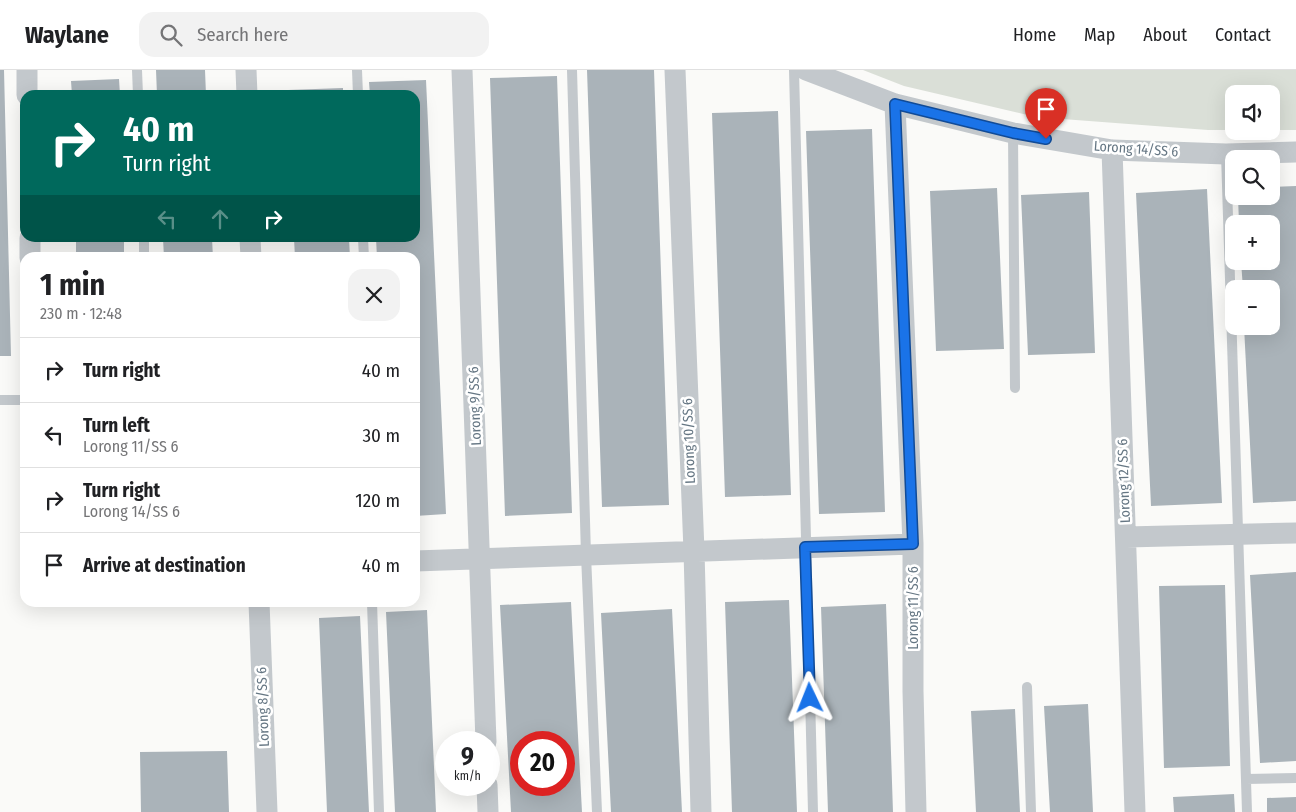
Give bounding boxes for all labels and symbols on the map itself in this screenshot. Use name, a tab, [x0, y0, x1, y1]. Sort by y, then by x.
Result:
pin	[1025, 88, 1067, 139]
street label: Lorong 14/SS 6	[1093, 138, 1179, 160]
street label: Lorong 9/SS 6	[465, 366, 485, 446]
street label: Lorong 10/SS 6	[679, 398, 699, 484]
street label: Lorong 12/SS 6	[1114, 438, 1134, 524]
street label: Lorong 11/SS 6	[905, 566, 922, 650]
street label: Lorong 8/SS 6	[253, 667, 273, 747]
position arrow	[783, 671, 835, 723]
speed limit sign: 20	[510, 731, 575, 796]

